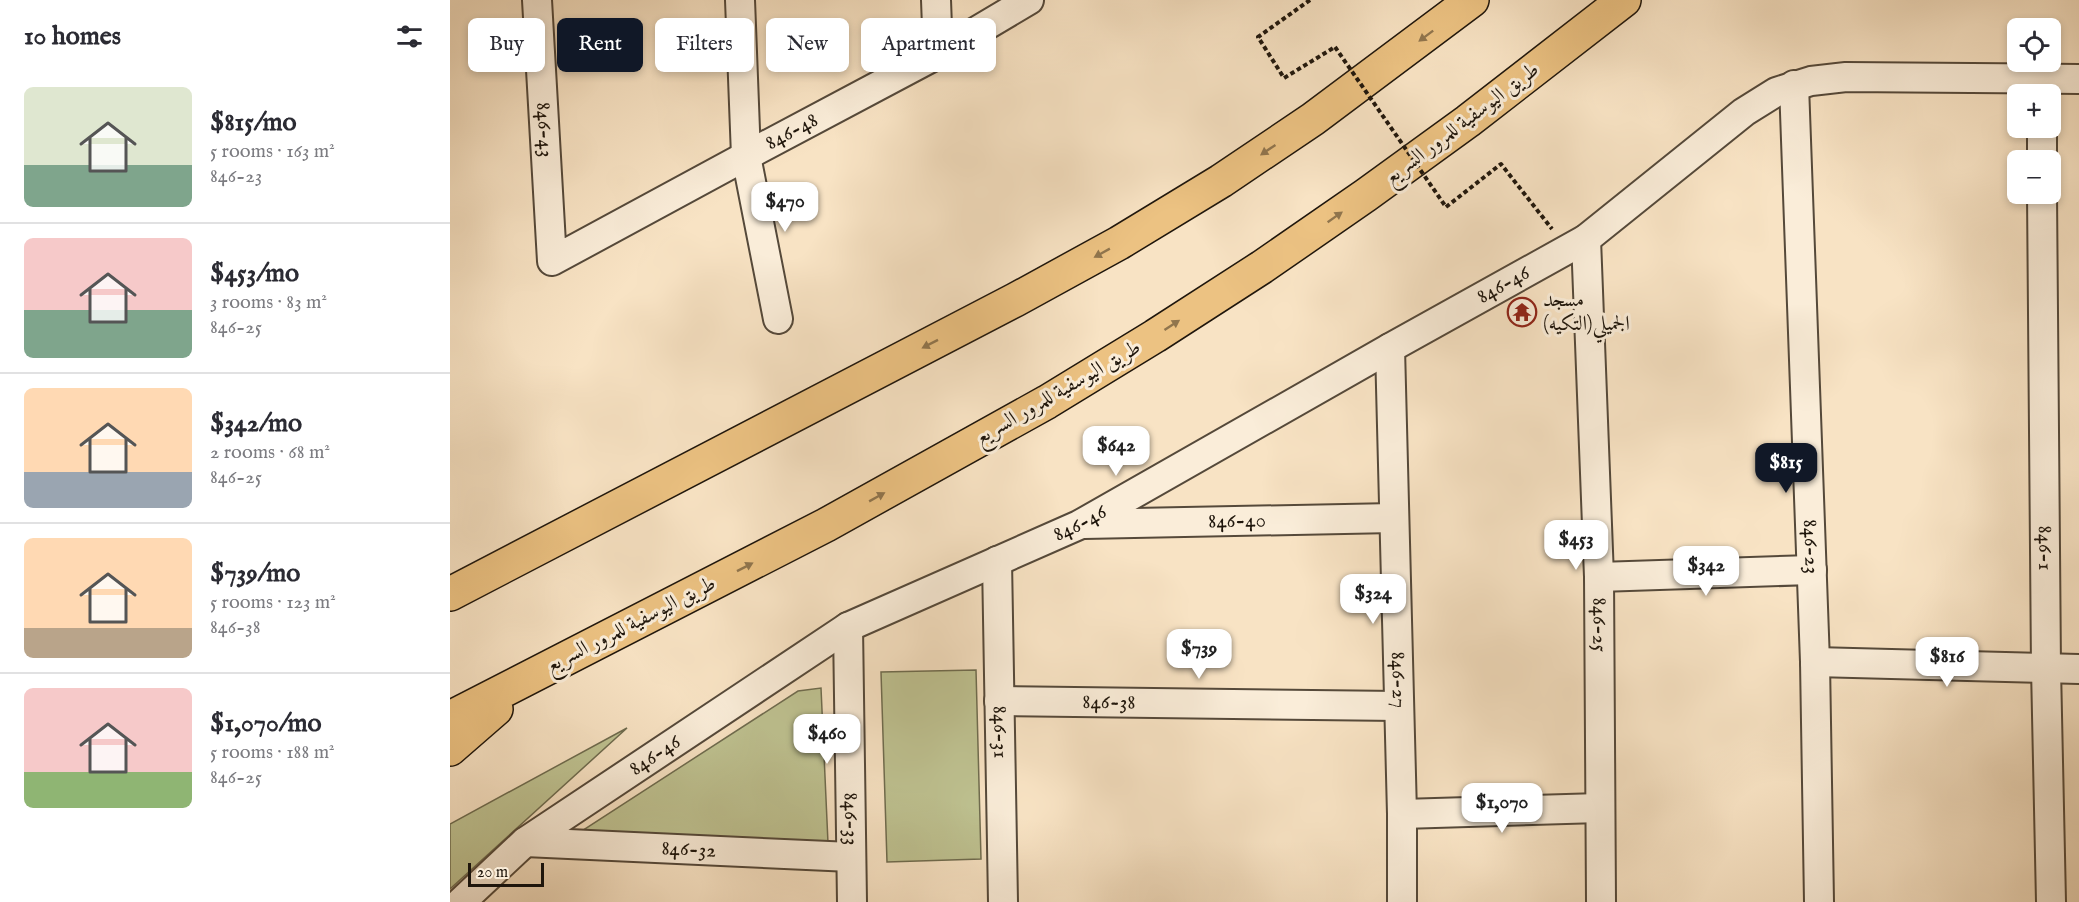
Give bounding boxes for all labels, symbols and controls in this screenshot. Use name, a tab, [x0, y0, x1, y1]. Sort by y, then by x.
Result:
chip: Buy	[468, 18, 545, 72]
chip: Rent	[557, 18, 643, 72]
chip: Filters	[655, 18, 754, 72]
chip: New	[766, 18, 849, 72]
chip: Apartment	[861, 18, 996, 72]
map controls	[2007, 18, 2061, 204]
button: locate	[2007, 18, 2061, 72]
text: 10 homes	[24, 20, 121, 53]
icon: filters	[393, 20, 426, 53]
one-way arrow	[1418, 29, 1433, 41]
street label: طريق اليوسفية للمرور السريع	[1379, 57, 1548, 194]
button: +	[2007, 84, 2061, 138]
street label: 846-43	[529, 101, 560, 158]
text: $815/mo	[210, 106, 297, 139]
street label: 846-48	[761, 107, 823, 157]
icon: home	[72, 111, 144, 183]
text: 5 rooms · 163 m²	[210, 139, 335, 164]
one-way arrow	[1260, 144, 1276, 156]
button: −	[2007, 150, 2061, 204]
text: 846-23	[210, 164, 262, 189]
pin: $470	[749, 182, 821, 233]
text: $470	[765, 189, 805, 214]
one-way arrow	[1326, 211, 1342, 223]
one-way arrow	[1094, 247, 1110, 258]
text: $453/mo	[210, 257, 299, 290]
street label: 846-46	[1472, 259, 1536, 310]
icon: home	[72, 262, 144, 334]
place label: مسجد الجميلي(التكيه)	[1543, 287, 1630, 343]
text: 3 rooms · 83 m²	[210, 290, 327, 315]
temple icon: مسجد الجميلي(التكيه)	[1506, 296, 1538, 328]
text: 846-25	[210, 315, 262, 340]
one-way arrow	[1164, 319, 1181, 330]
street label: طريق اليوسفية للمرور السريع	[970, 334, 1148, 455]
one-way arrow	[921, 339, 938, 349]
text: $342/mo	[210, 407, 302, 440]
icon: home	[72, 412, 144, 484]
pin: $642	[1080, 426, 1152, 477]
text: $642	[1097, 433, 1135, 458]
text: 2 rooms · 68 m²	[210, 440, 330, 465]
pin: $815	[1750, 443, 1822, 494]
text: $815	[1769, 450, 1803, 475]
text: 846-25	[210, 465, 262, 490]
one-way arrow	[869, 492, 886, 502]
street label: 846-46	[1049, 498, 1113, 548]
street label: 846-40	[1208, 507, 1266, 535]
street label: 846-23	[1796, 519, 1825, 575]
pin: $453	[1540, 520, 1612, 571]
street label: 846-1	[2031, 525, 2059, 571]
text: $453	[1558, 527, 1594, 552]
pin: $342	[1670, 546, 1742, 597]
text: $342	[1687, 553, 1725, 578]
text: $739/mo	[210, 557, 300, 590]
icon: home	[72, 562, 144, 634]
one-way arrow	[737, 562, 754, 572]
street label: طريق اليوسفية للمرور السريع	[541, 570, 723, 683]
pin: $324	[1337, 574, 1409, 625]
text: $324	[1354, 581, 1392, 606]
text: 5 rooms · 123 m²	[210, 590, 336, 615]
street label: 846-25	[1586, 597, 1613, 653]
text: 846-38	[210, 615, 261, 640]
pin: $739	[1163, 629, 1235, 680]
text: $739	[1181, 636, 1217, 661]
pin: $816	[1911, 637, 1983, 688]
text: $816	[1930, 644, 1964, 669]
street label: 846-27	[1384, 651, 1413, 709]
street label: 846-38	[1082, 689, 1136, 716]
street label: 846-31	[986, 705, 1014, 759]
text: $1,070/mo	[210, 707, 322, 740]
icon: home	[72, 712, 144, 784]
pin: $460	[791, 714, 863, 765]
text: $460	[807, 721, 847, 746]
street label: 846-46	[624, 728, 687, 782]
text: 5 rooms · 188 m²	[210, 740, 335, 765]
text: 846-25	[210, 765, 262, 790]
pin: $1,070	[1453, 783, 1551, 834]
text: $1,070	[1476, 790, 1528, 815]
street label: 846-33	[837, 792, 865, 846]
street label: 846-32	[661, 835, 717, 864]
scale bar	[468, 860, 544, 888]
text: 20 m	[477, 863, 508, 883]

